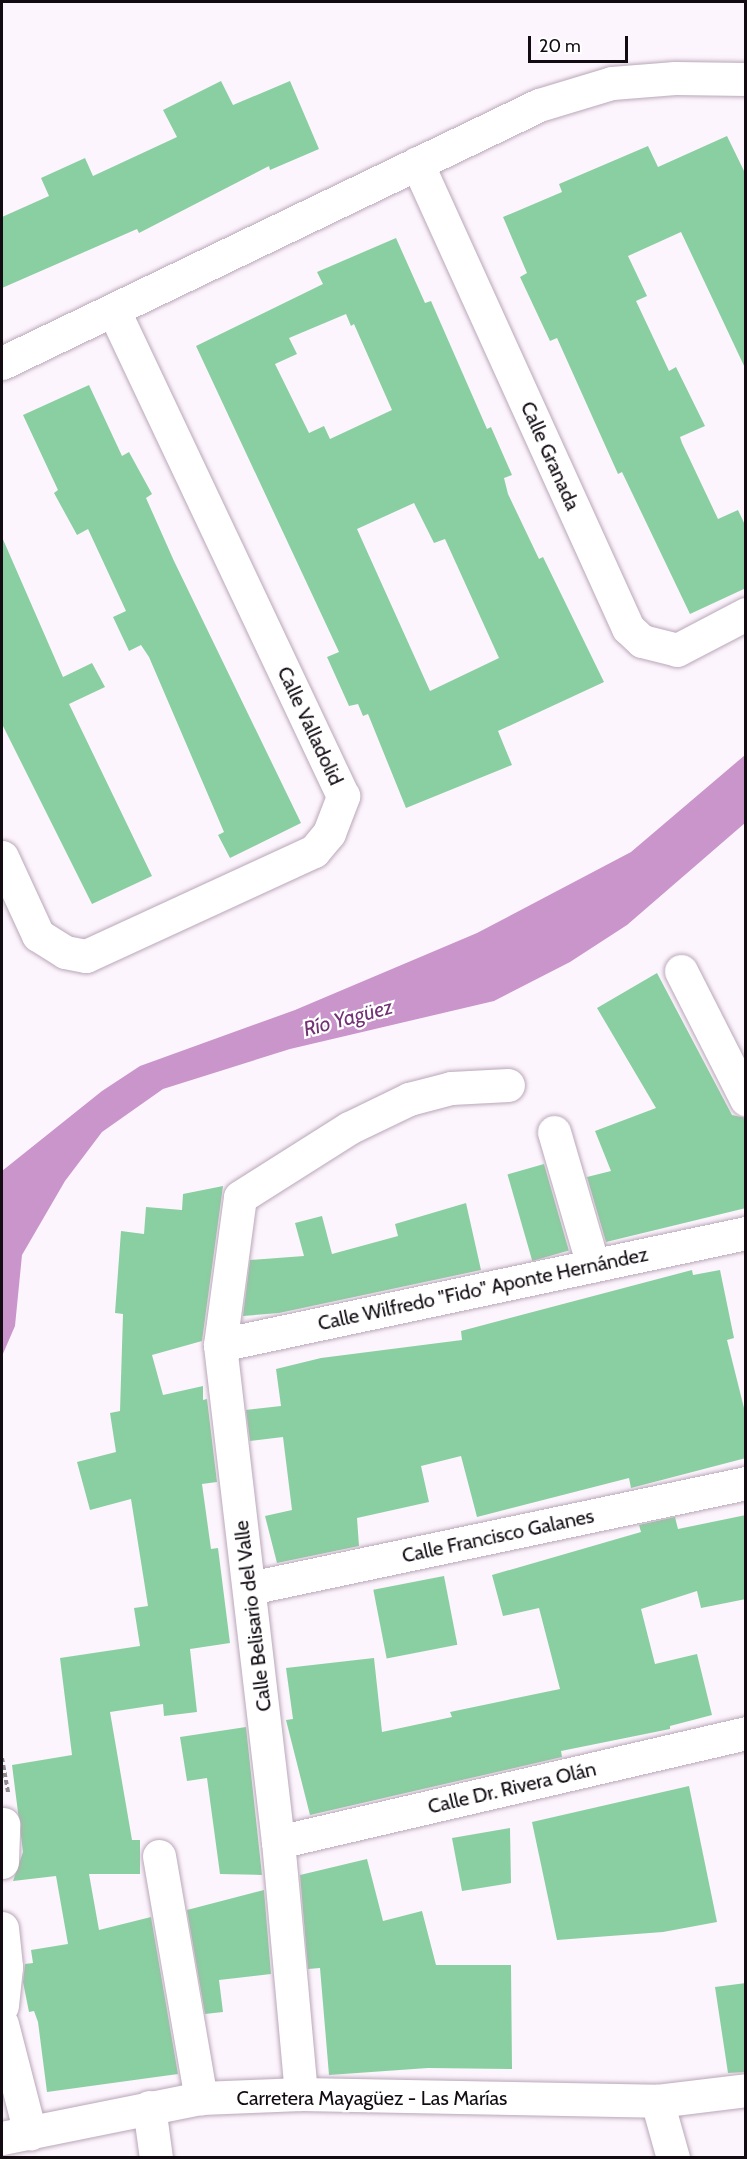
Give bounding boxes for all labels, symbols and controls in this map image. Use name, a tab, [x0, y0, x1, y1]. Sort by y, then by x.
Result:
scale bar	[531, 24, 632, 62]
text: 20 m	[539, 35, 581, 57]
street label: Calle Granada	[515, 398, 585, 514]
street label: Calle Valladolid	[272, 663, 348, 789]
water label: Río Yagüez	[301, 994, 395, 1042]
street label: Calle Wilfredo "Fido" Aponte Hernández	[316, 1242, 650, 1336]
street label: Calle Francisco Galanes	[400, 1504, 596, 1568]
street label: Calle Belisario del Valle	[229, 1519, 277, 1713]
street label: Calle Dr. Rivera Olán	[426, 1757, 598, 1819]
street label: Carretera Mayagüez - Las Marías	[237, 2086, 507, 2110]

